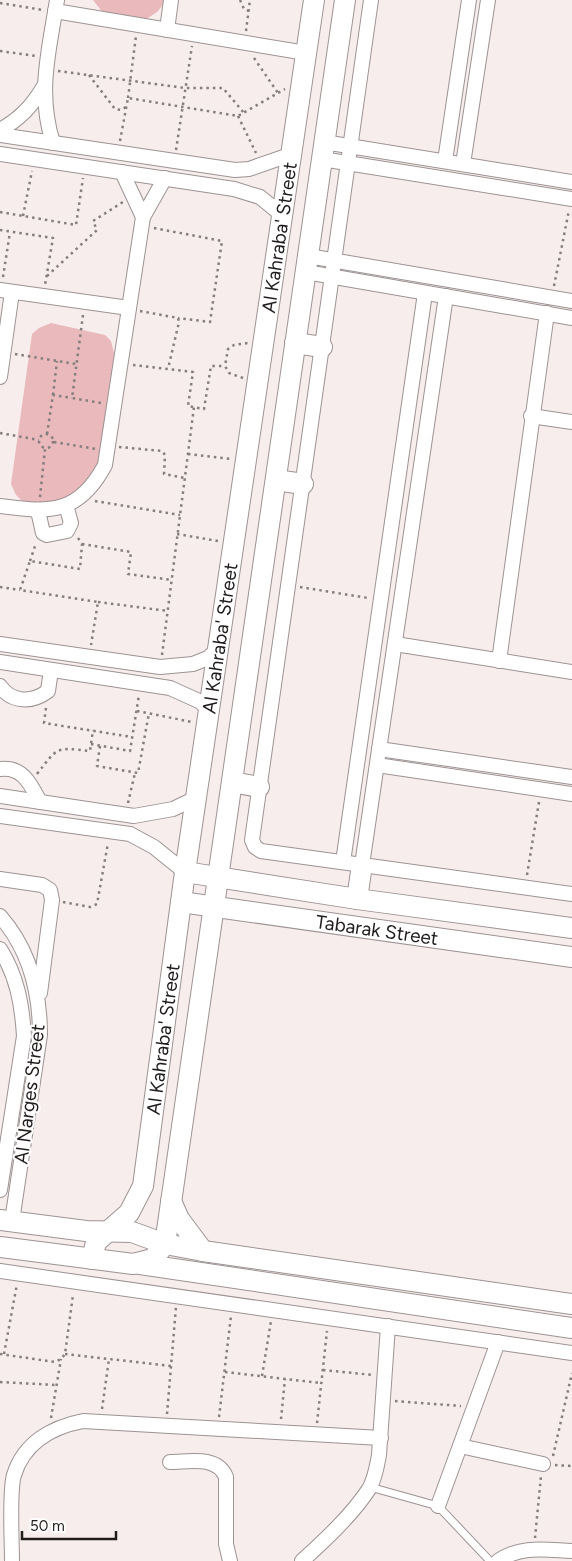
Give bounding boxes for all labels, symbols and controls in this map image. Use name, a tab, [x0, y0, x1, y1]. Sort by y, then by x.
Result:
street label: Al Kahraba' Street	[257, 161, 302, 315]
street label: Al Kahraba' Street	[198, 561, 243, 715]
street label: Tabarak Street	[314, 910, 440, 950]
street label: Al Kahraba' Street	[142, 962, 185, 1116]
street label: Al Narges Street	[9, 1023, 49, 1165]
scale bar	[22, 1508, 116, 1540]
text: 50 m	[30, 1517, 65, 1535]

